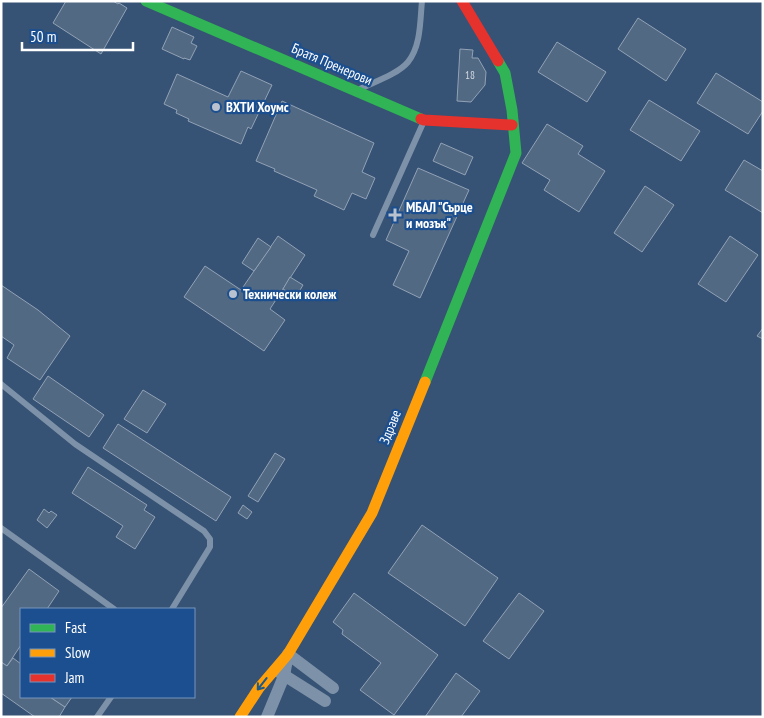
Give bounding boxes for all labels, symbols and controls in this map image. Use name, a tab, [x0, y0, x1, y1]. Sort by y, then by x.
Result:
scale bar	[22, 20, 134, 52]
text: 50 m	[30, 27, 56, 46]
street label: Братя Пренерови	[289, 39, 375, 89]
house number: 18	[465, 68, 475, 82]
place label: ВХТИ Хоумс	[226, 98, 289, 116]
marker: ВХТИ Хоумс	[210, 101, 222, 113]
place label: МБАЛ "Сърце и мозък"	[406, 198, 473, 232]
marker: МБАЛ "Сърце и мозък"	[388, 208, 402, 222]
place label: Технически колеж	[243, 285, 337, 303]
marker: Технически колеж	[227, 288, 239, 300]
street label: Здраве	[375, 407, 405, 447]
legend	[20, 608, 195, 698]
text: Fast	[65, 618, 86, 637]
text: Slow	[65, 643, 90, 662]
text: Jam	[64, 668, 84, 687]
one-way arrow	[257, 677, 268, 690]

